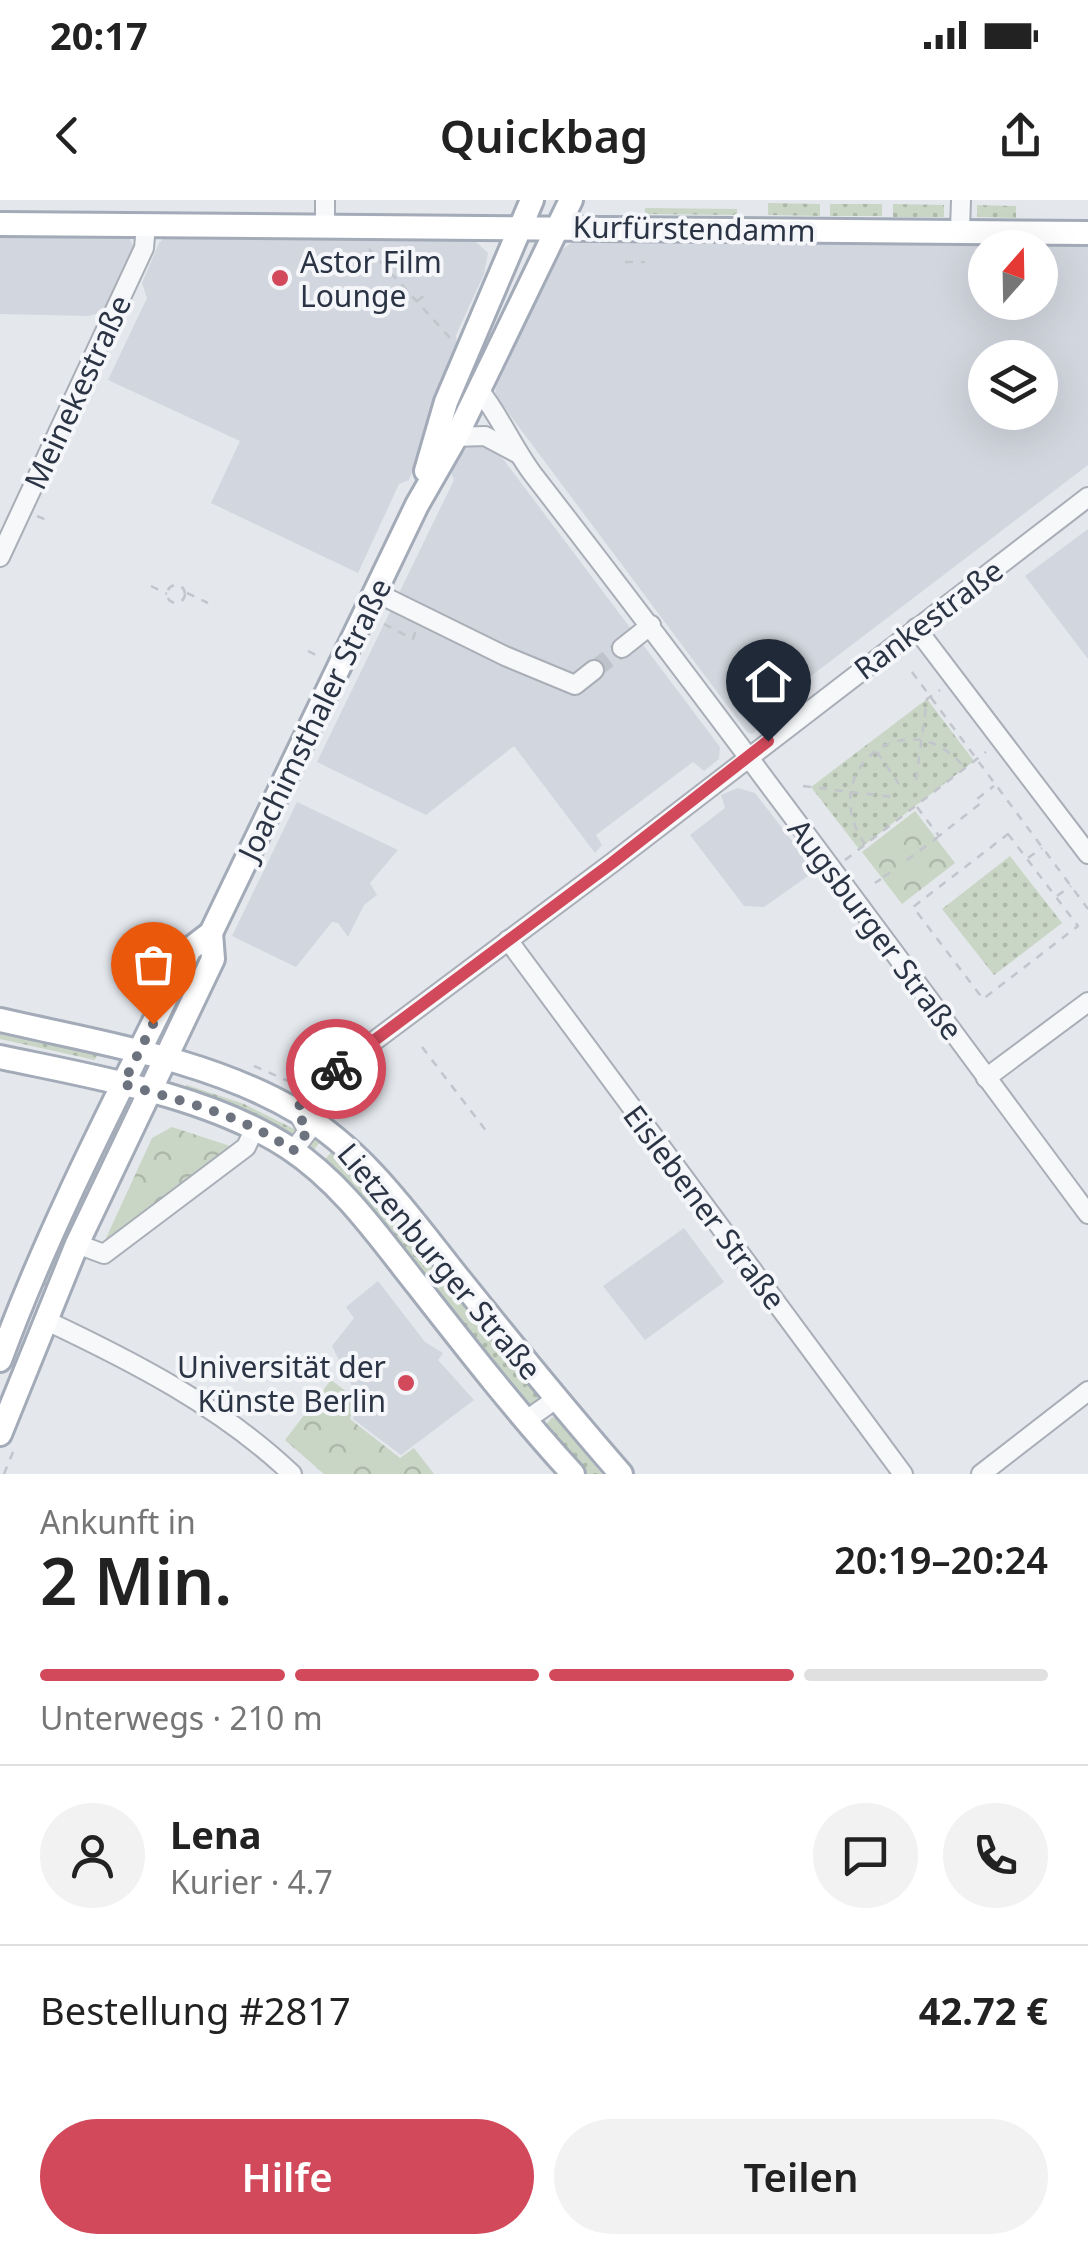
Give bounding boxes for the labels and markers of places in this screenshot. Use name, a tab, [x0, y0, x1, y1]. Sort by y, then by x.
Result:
place label: Astor Film Lounge	[300, 241, 442, 316]
marker: Astor Film Lounge	[269, 267, 291, 289]
pin	[726, 639, 811, 742]
pin	[111, 922, 196, 1025]
place label: Universität der Künste Berlin	[177, 1346, 386, 1421]
marker: Universität der Künste Berlin	[395, 1372, 417, 1394]

